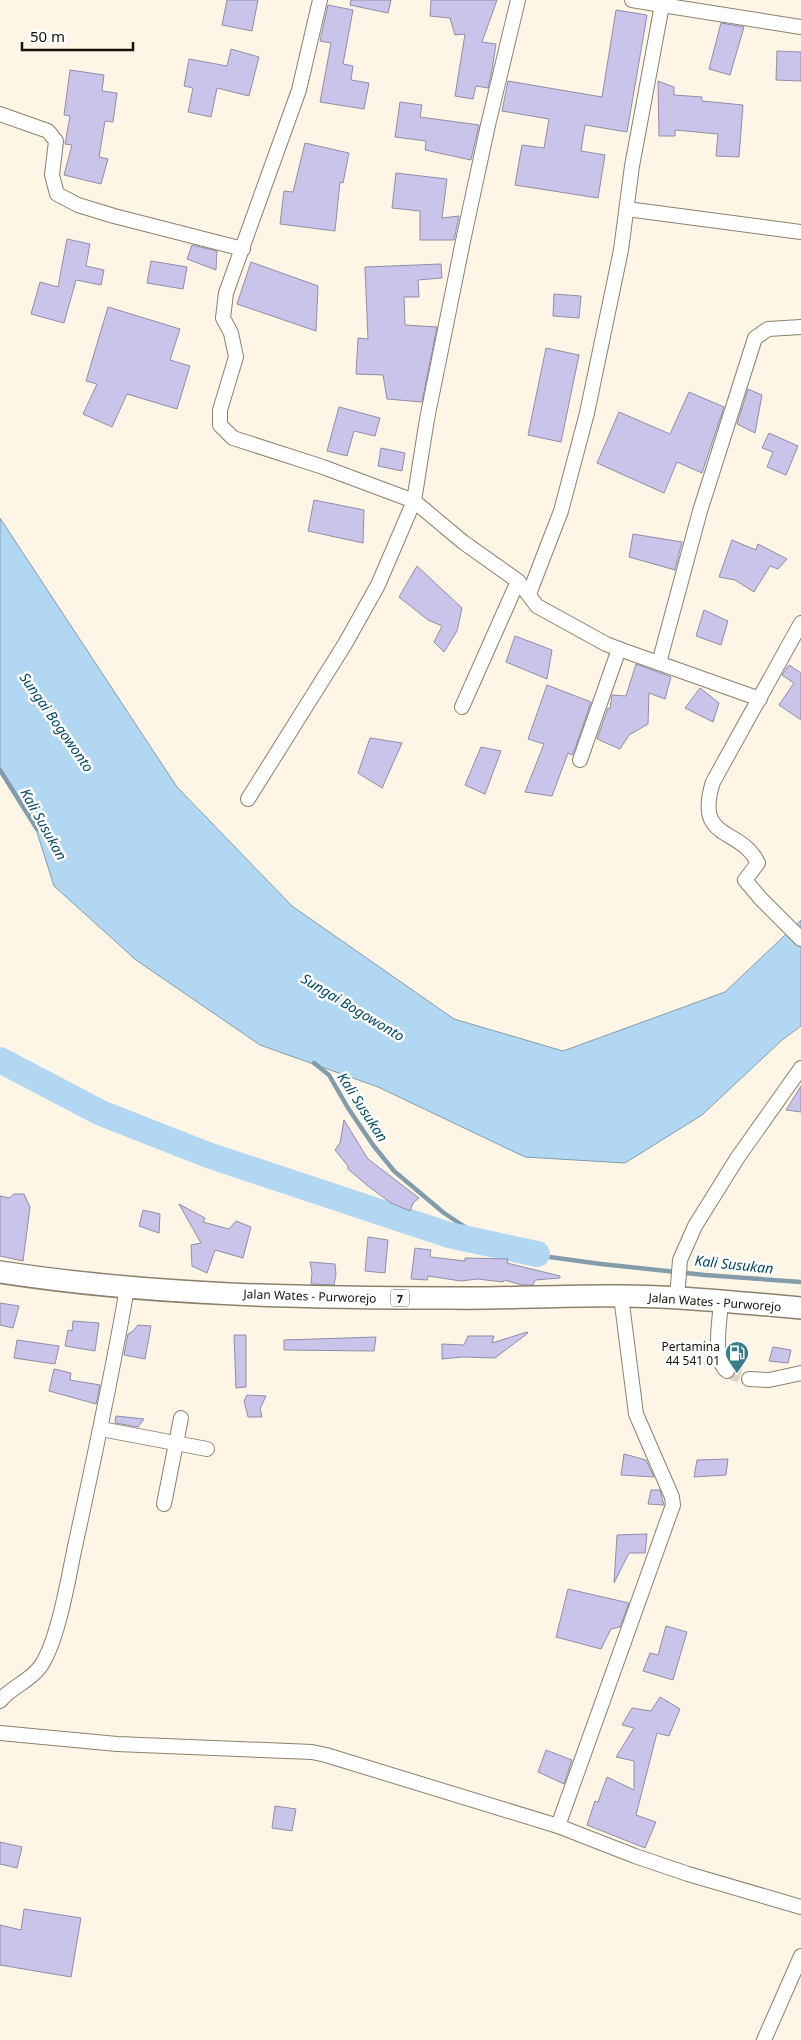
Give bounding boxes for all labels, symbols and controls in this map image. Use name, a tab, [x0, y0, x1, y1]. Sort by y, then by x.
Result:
scale bar	[22, 20, 134, 52]
text: 50 m	[30, 26, 65, 46]
water label: Sungai Bogowonto	[16, 669, 98, 776]
water label: Kali Susukan	[17, 785, 71, 863]
water label: Sungai Bogowonto	[298, 969, 408, 1045]
water label: Kali Susukan	[334, 1069, 392, 1145]
water label: Kali Susukan	[694, 1250, 774, 1278]
street label: Jalan Wates - Purworejo	[242, 1285, 377, 1307]
street label: Jalan Wates - Purworejo	[647, 1289, 782, 1315]
road number: 7	[391, 1290, 409, 1306]
place label: Pertamina 44 541 01	[661, 1338, 720, 1369]
fuel station icon: Pertamina 44 541 01	[724, 1340, 750, 1374]

